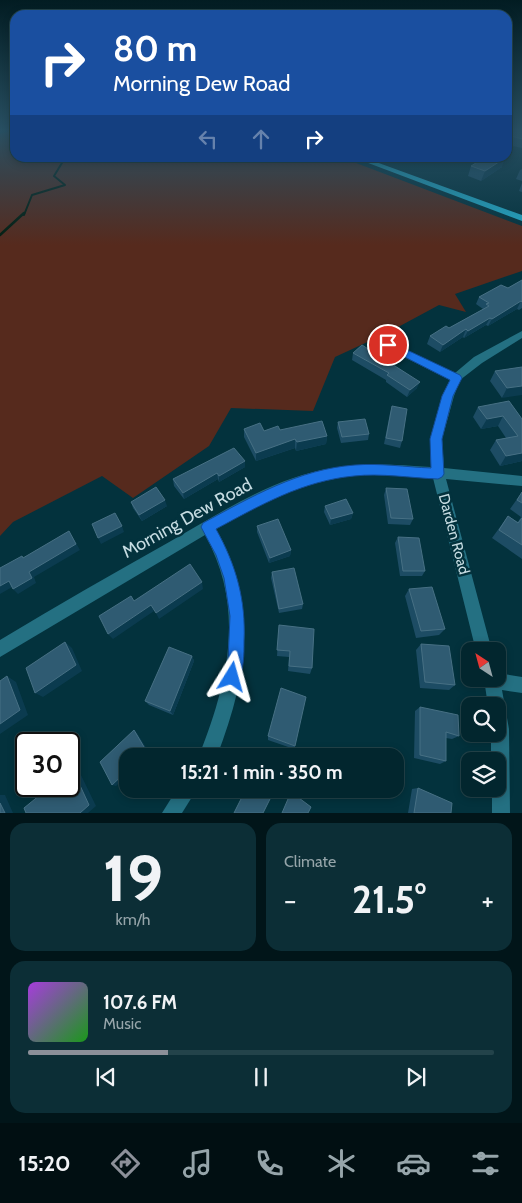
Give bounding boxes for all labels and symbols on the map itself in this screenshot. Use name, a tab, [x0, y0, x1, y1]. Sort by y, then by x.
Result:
pin	[367, 324, 409, 366]
street label: Morning Dew Road	[118, 473, 256, 563]
street label: Darden Road	[435, 492, 473, 576]
north arrow	[461, 642, 506, 688]
position arrow	[205, 650, 257, 702]
speed limit sign: 30	[15, 732, 80, 797]

